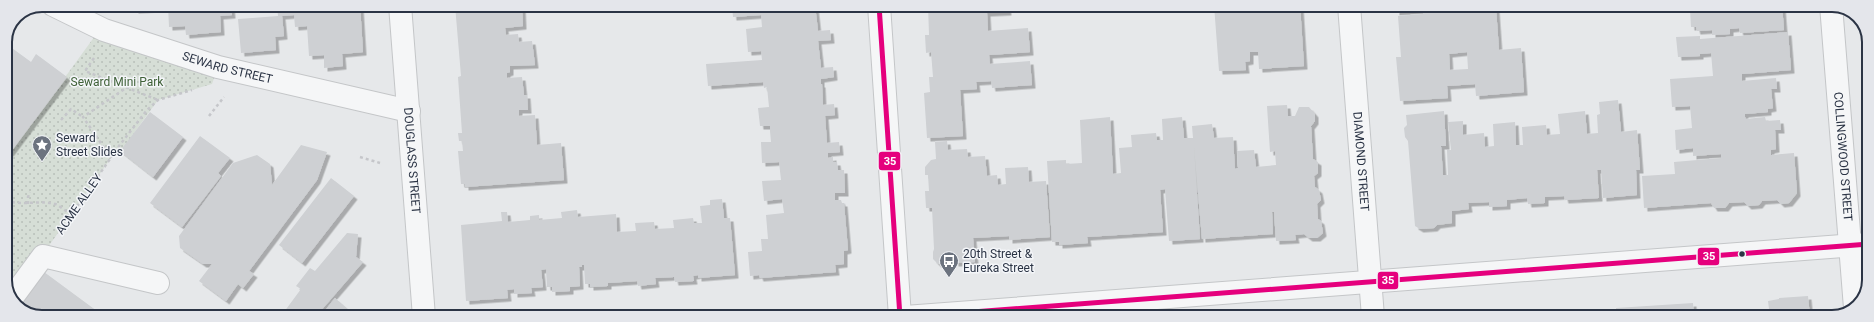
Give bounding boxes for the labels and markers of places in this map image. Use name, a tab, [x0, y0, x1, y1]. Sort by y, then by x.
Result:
place label: Seward Street Slides	[56, 131, 123, 159]
place icon: Seward Street Slides	[31, 134, 53, 162]
place label: 20th Street & Eureka Street	[963, 247, 1034, 275]
unlabelled marker	[1737, 249, 1747, 259]
bus stop icon: 20th Street & Eureka Street	[938, 250, 960, 278]

